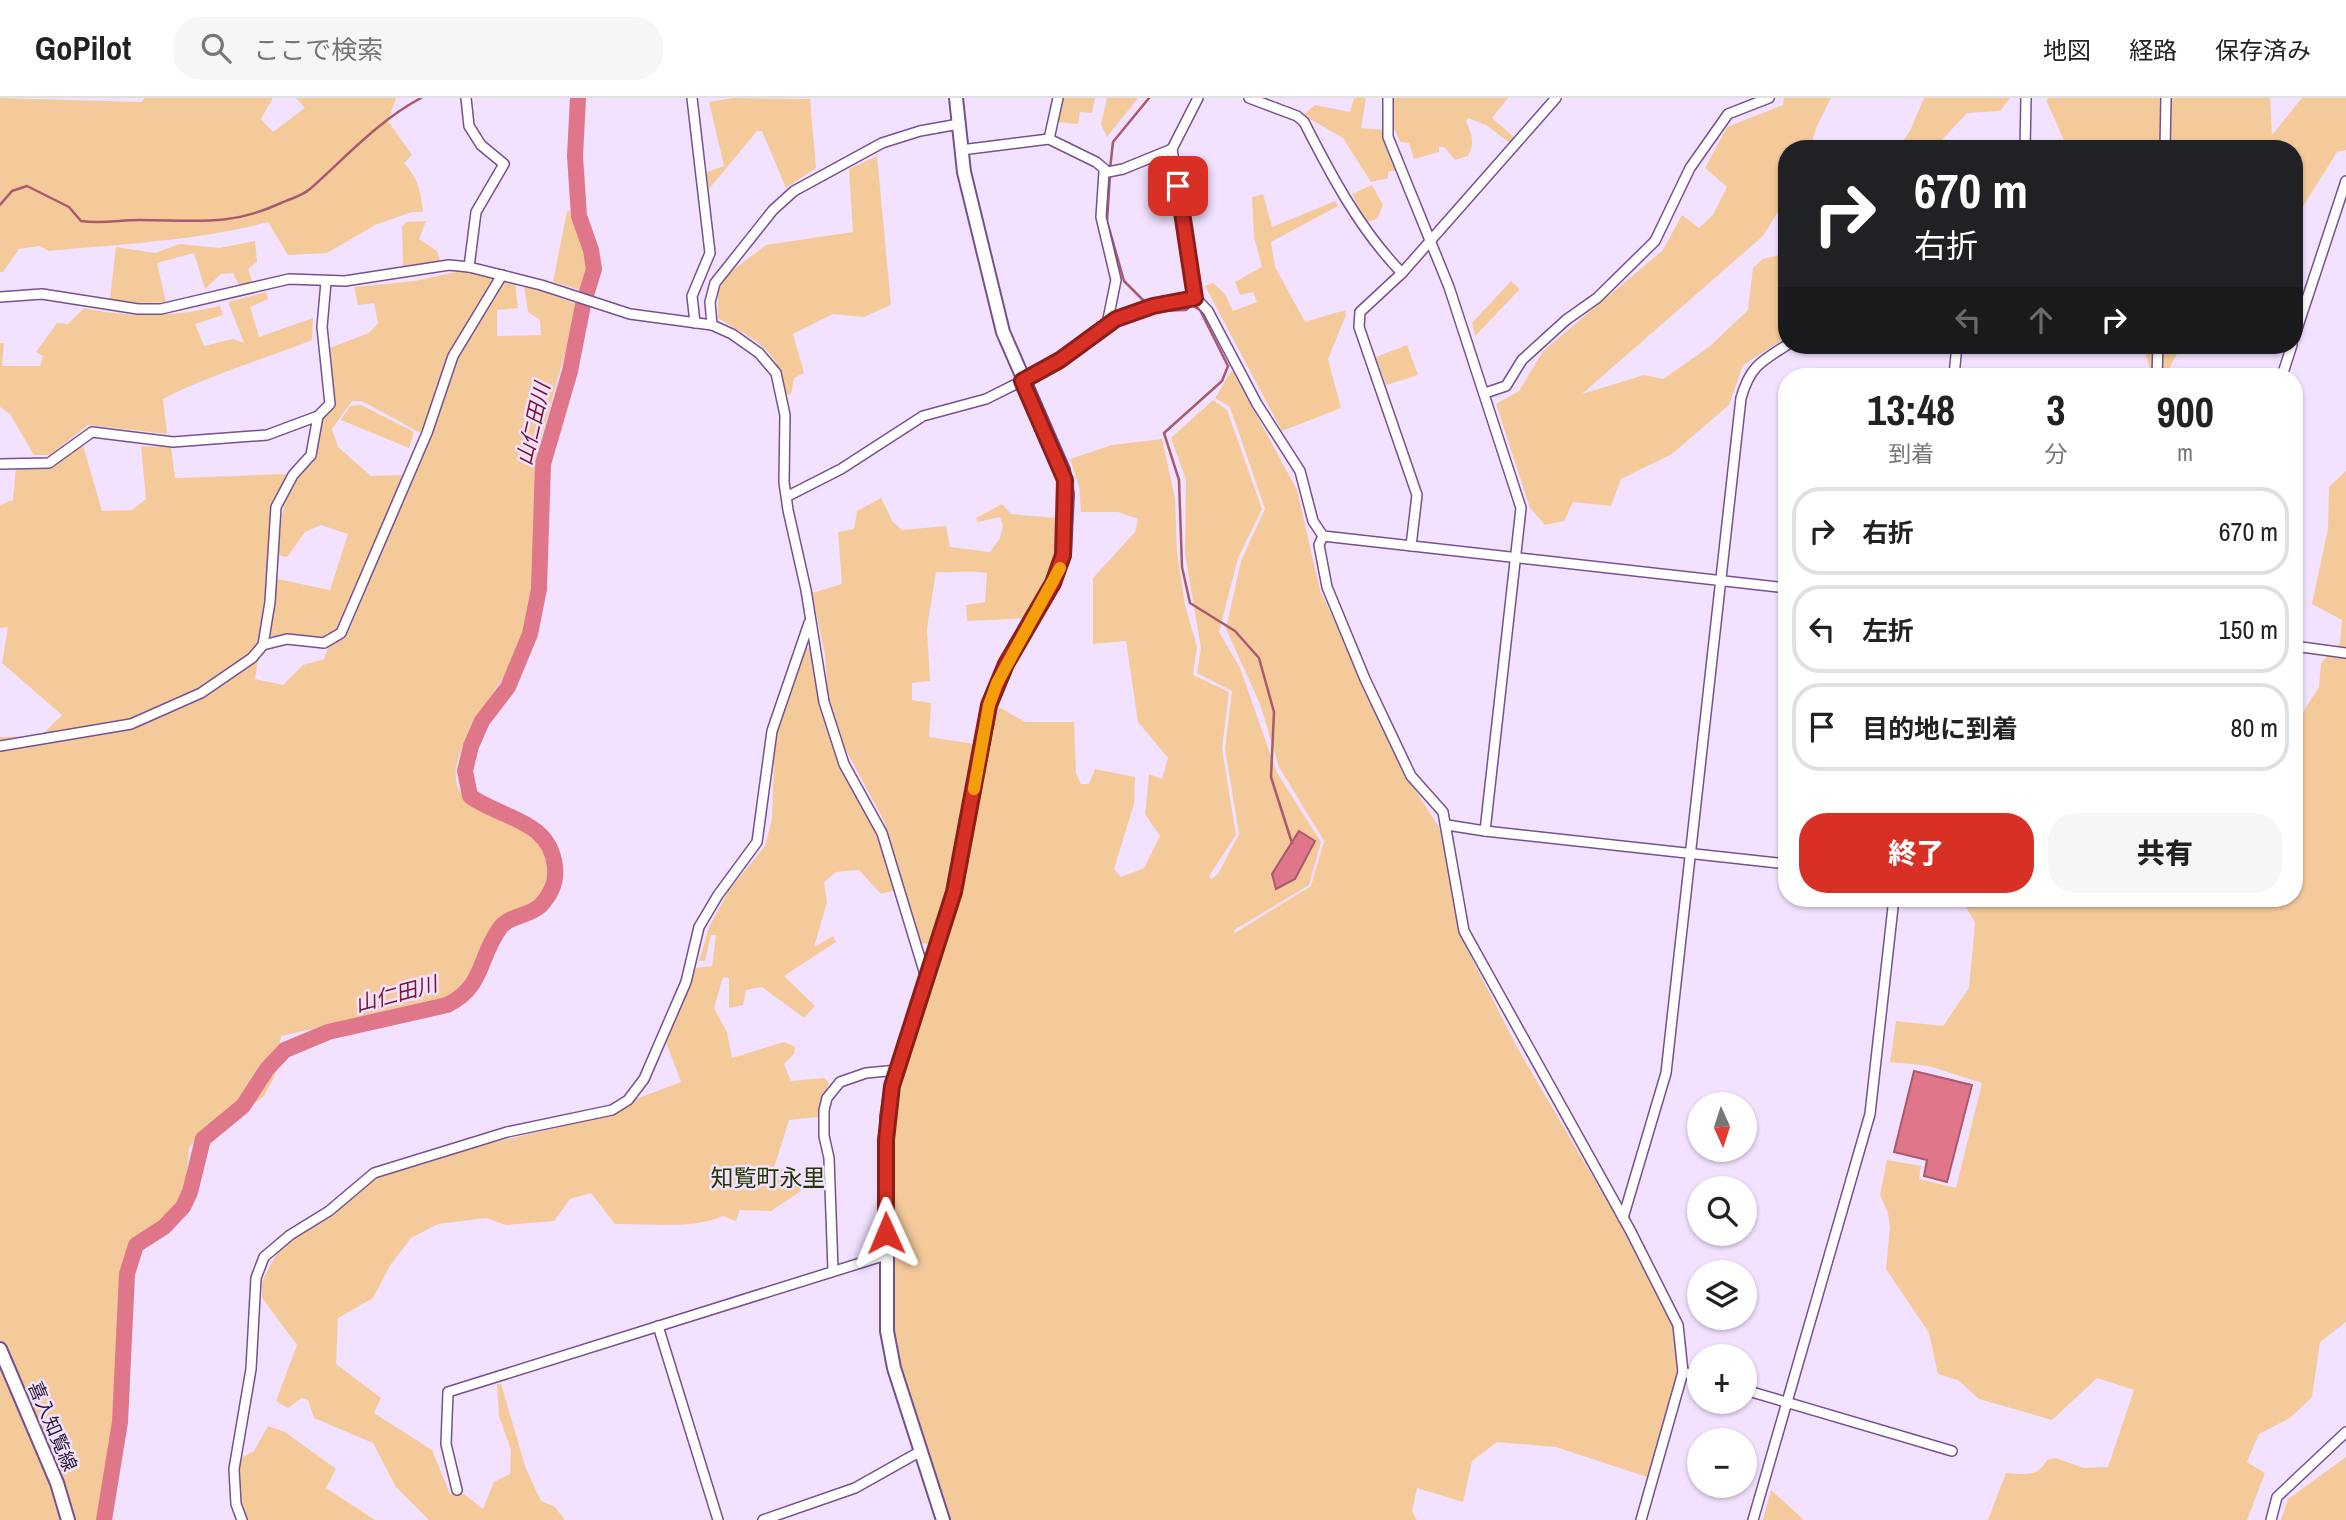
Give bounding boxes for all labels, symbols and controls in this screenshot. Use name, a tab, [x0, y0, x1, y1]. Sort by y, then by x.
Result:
search box	[173, 17, 663, 80]
text: GoPilot	[35, 26, 131, 70]
icon: search	[197, 29, 235, 67]
text: ここで検索	[253, 32, 383, 67]
text: 地図	[2043, 34, 2091, 66]
text: 経路	[2129, 34, 2177, 66]
text: 保存済み	[2215, 34, 2311, 66]
pin	[1148, 156, 1208, 216]
text: 670 m	[1914, 157, 2028, 223]
icon: arrive	[1159, 167, 1197, 205]
icon: right	[1799, 168, 1890, 259]
text: 右折	[1914, 224, 1978, 267]
icon: left	[1949, 301, 1987, 339]
icon: ahead	[2022, 301, 2060, 339]
icon: right	[2095, 301, 2133, 339]
water label: 山仁田川	[509, 378, 557, 468]
text: 13:48	[1867, 382, 1955, 438]
text: 3	[2046, 382, 2065, 438]
text: 900	[2156, 384, 2214, 440]
text: m	[2177, 437, 2193, 468]
text: 到着	[1888, 438, 1934, 469]
text: 分	[2044, 438, 2067, 469]
icon: right	[1803, 512, 1841, 550]
text: 670 m	[2219, 514, 2278, 549]
text: 右折	[1862, 515, 1914, 550]
icon: left	[1803, 610, 1841, 648]
text: 150 m	[2219, 612, 2278, 647]
text: 左折	[1862, 613, 1914, 648]
icon: arrive	[1803, 708, 1841, 746]
text: 80 m	[2231, 710, 2278, 745]
text: 目的地に到着	[1862, 711, 2018, 746]
button: 終了	[1799, 813, 2034, 893]
button: 共有	[2048, 813, 2282, 893]
water label: 山仁田川	[352, 969, 442, 1019]
north arrow	[1687, 1092, 1757, 1162]
map controls	[1687, 1092, 1757, 1498]
district label: 知覧町永里	[711, 1162, 826, 1193]
button: search	[1687, 1176, 1757, 1246]
position arrow	[849, 1196, 923, 1270]
button: layers	[1687, 1260, 1757, 1330]
button: +	[1687, 1344, 1757, 1414]
street label: 喜入知覧線	[22, 1377, 84, 1475]
button: −	[1687, 1428, 1757, 1498]

